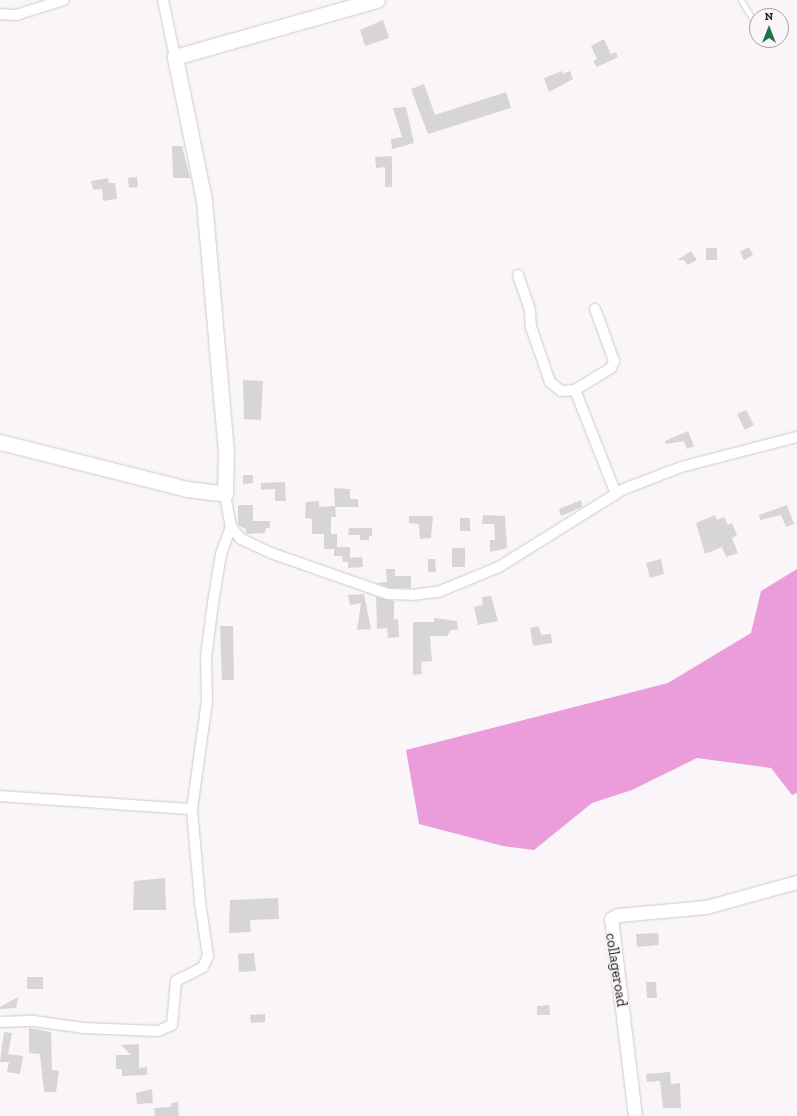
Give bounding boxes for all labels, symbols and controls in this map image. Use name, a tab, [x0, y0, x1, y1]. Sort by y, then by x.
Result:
north arrow	[749, 8, 789, 48]
text: N	[765, 10, 773, 23]
street label: collageroad	[601, 932, 631, 1008]

